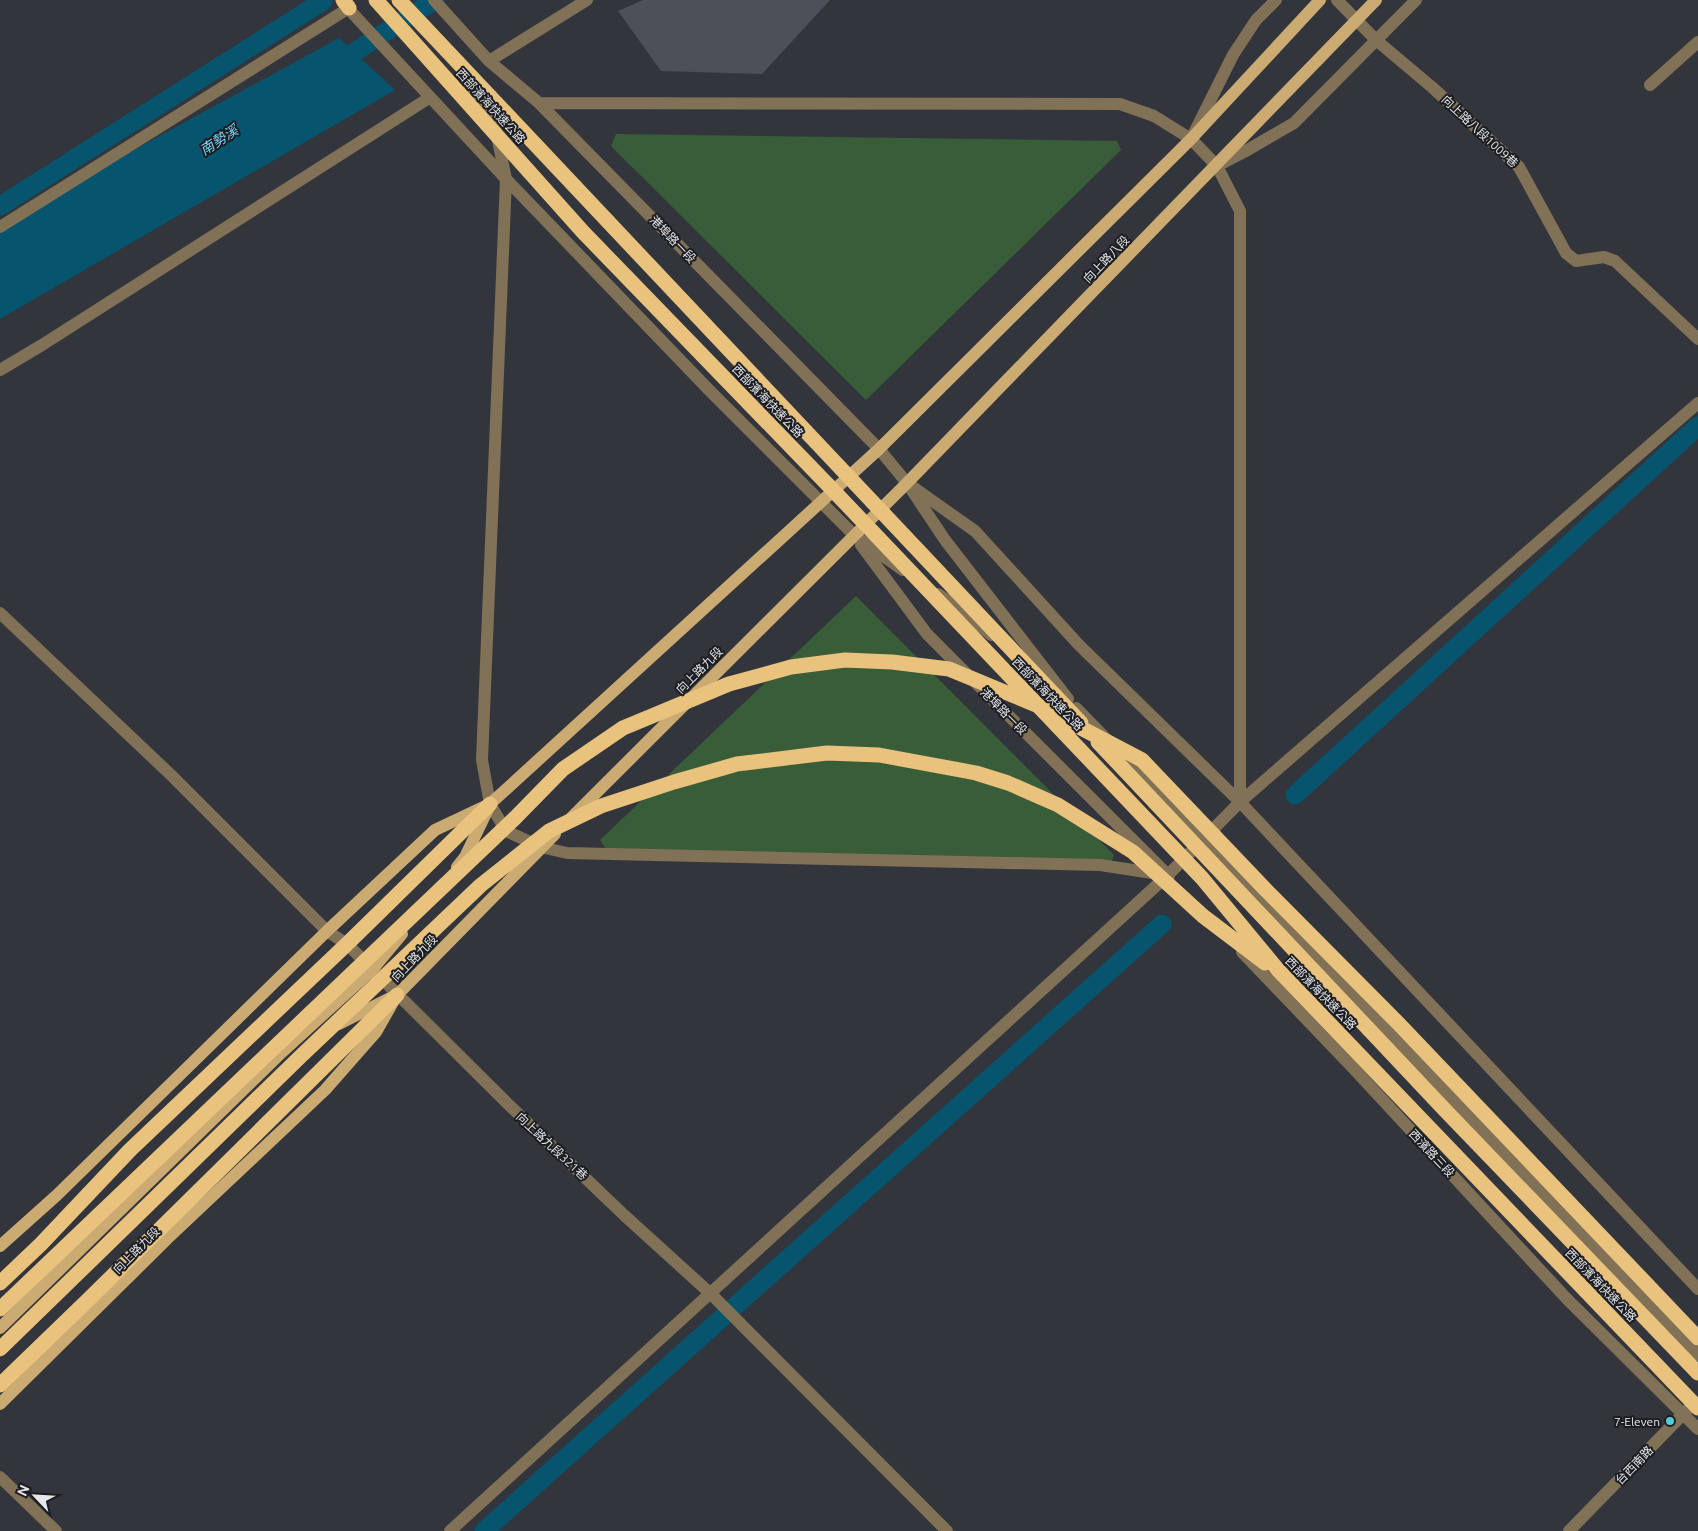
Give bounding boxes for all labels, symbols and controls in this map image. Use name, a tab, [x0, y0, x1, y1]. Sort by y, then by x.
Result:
street label: 西部濱海快速公路	[454, 66, 528, 146]
street label: 向上路八段1009巷	[1439, 92, 1521, 170]
water label: 南勢溪	[197, 121, 243, 158]
street label: 港埠路一段	[647, 213, 699, 265]
street label: 向上路八段	[1080, 233, 1132, 285]
street label: 西部濱海快速公路	[730, 362, 806, 440]
street label: 向上路九段	[673, 644, 725, 696]
street label: 西部濱海快速公路	[1010, 655, 1086, 733]
street label: 港埠路一段	[978, 685, 1030, 737]
street label: 向上路九段	[388, 932, 440, 984]
street label: 西部濱海快速公路	[1283, 954, 1359, 1032]
street label: 向上路九段321巷	[514, 1110, 590, 1182]
street label: 西濱路三段	[1407, 1127, 1457, 1179]
street label: 向上路九段	[110, 1224, 162, 1276]
street label: 西部濱海快速公路	[1563, 1246, 1639, 1324]
place label: 7-Eleven	[1614, 1415, 1660, 1428]
marker: 7-Eleven	[1664, 1415, 1676, 1427]
street label: 台西南路	[1613, 1443, 1655, 1487]
north arrow	[10, 1471, 60, 1521]
text: N	[14, 1482, 33, 1499]

